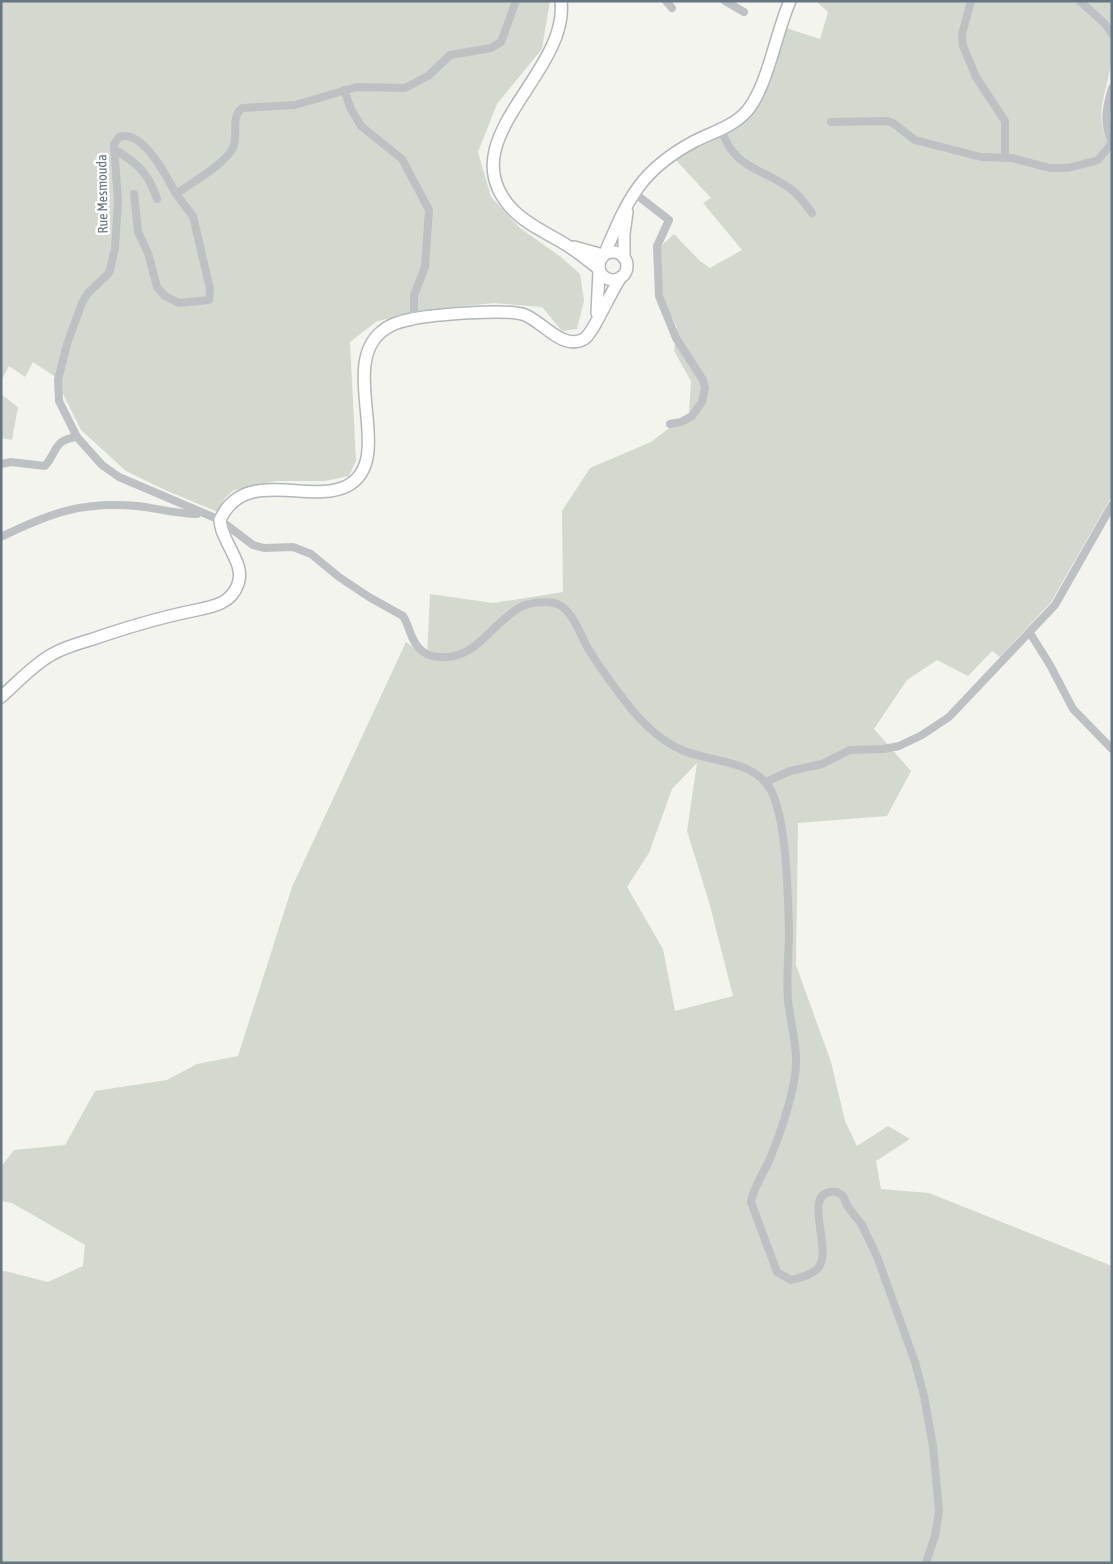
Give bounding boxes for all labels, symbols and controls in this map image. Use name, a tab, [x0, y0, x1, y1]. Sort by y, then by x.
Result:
street label: Rue Mesmouda	[93, 154, 111, 234]

